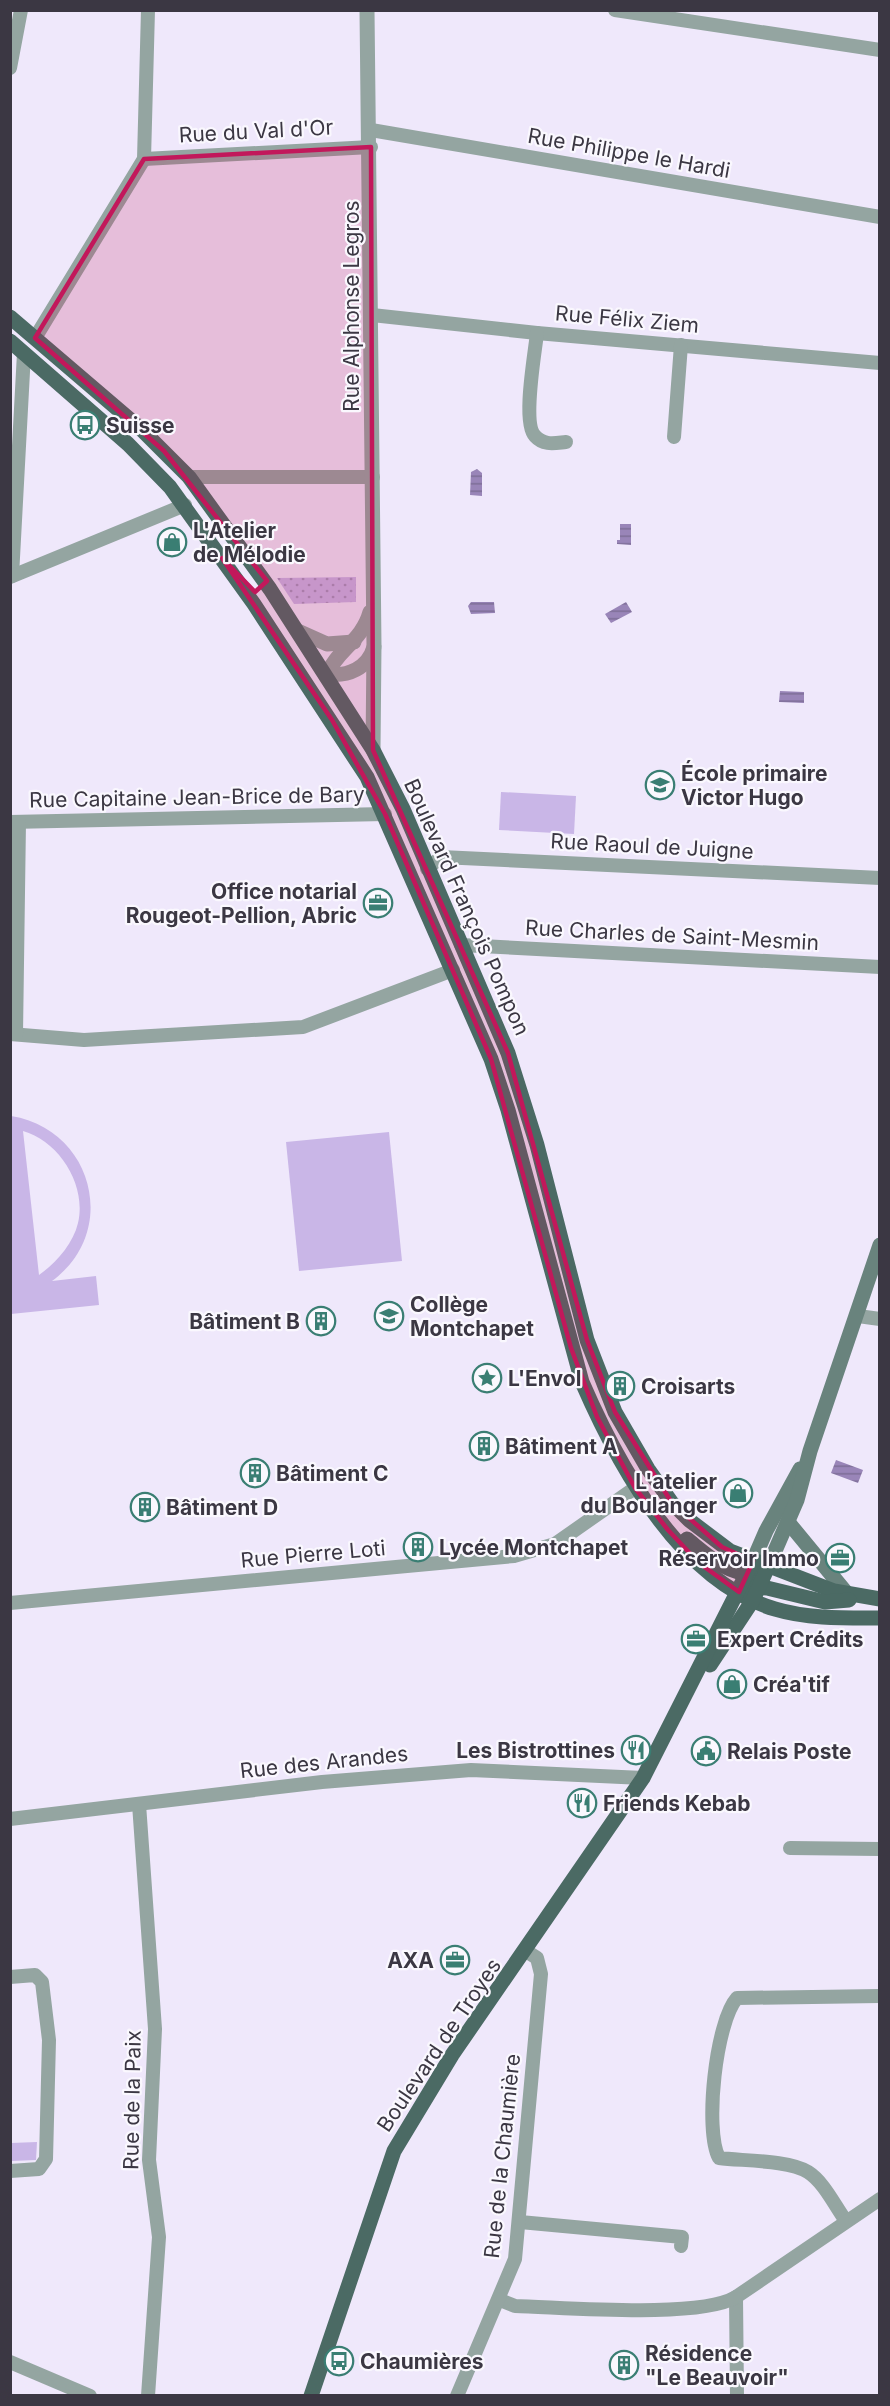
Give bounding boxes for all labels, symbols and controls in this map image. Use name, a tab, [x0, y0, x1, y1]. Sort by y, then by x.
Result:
street label: Rue du Val d'Or	[178, 114, 334, 148]
street label: Rue Philippe le Hardi	[526, 123, 732, 183]
street label: Rue Alphonse Legros	[339, 200, 364, 412]
street label: Rue Félix Ziem	[554, 300, 700, 338]
bus stop icon: Suisse	[69, 409, 101, 441]
place label: Suisse	[106, 413, 175, 438]
place label: L'Atelier de Mélodie	[193, 518, 306, 567]
shop icon: L'Atelier de Mélodie	[156, 526, 188, 558]
place label: École primaire Victor Hugo	[681, 760, 827, 810]
school or university icon: École primaire Victor Hugo	[644, 769, 676, 801]
street label: Boulevard François Pompon	[399, 775, 535, 1039]
street label: Rue Capitaine Jean-Brice de Bary	[29, 782, 365, 812]
street label: Rue Raoul de Juigne	[550, 828, 754, 864]
place label: Office notarial Rougeot-Pellion, Abric	[126, 879, 357, 928]
office icon: Office notarial Rougeot-Pellion, Abric	[362, 887, 394, 919]
street label: Rue Charles de Saint-Mesmin	[524, 915, 820, 955]
place label: Collège Montchapet	[410, 1292, 534, 1341]
school or university icon: Collège Montchapet	[373, 1300, 405, 1332]
building icon: Bâtiment B	[305, 1305, 337, 1337]
place label: Bâtiment B	[189, 1309, 300, 1334]
place icon: L'Envol	[471, 1362, 503, 1394]
place label: L'Envol	[508, 1366, 581, 1391]
building icon: Croisarts	[604, 1370, 636, 1402]
place label: Croisarts	[641, 1374, 735, 1399]
building icon: Bâtiment A	[468, 1430, 500, 1462]
place label: Bâtiment A	[505, 1434, 618, 1459]
building icon: Bâtiment C	[239, 1457, 271, 1489]
place label: Bâtiment C	[276, 1461, 388, 1486]
place label: L'atelier du Boulanger	[581, 1469, 717, 1518]
shop icon: L'atelier du Boulanger	[722, 1477, 754, 1509]
building icon: Bâtiment D	[129, 1491, 161, 1523]
place label: Bâtiment D	[166, 1495, 278, 1520]
building icon: Lycée Montchapet	[402, 1531, 434, 1563]
street label: Rue Pierre Loti	[240, 1535, 386, 1573]
place label: Lycée Montchapet	[439, 1535, 628, 1560]
office icon: Réservoir Immo	[824, 1542, 856, 1574]
place label: Réservoir Immo	[658, 1546, 819, 1571]
office icon: Expert Crédits	[680, 1623, 712, 1655]
place label: Expert Crédits	[717, 1627, 864, 1652]
shop icon: Créa'tif	[716, 1668, 748, 1700]
place label: Créa'tif	[753, 1672, 831, 1697]
restaurant icon: Les Bistrottines	[620, 1734, 652, 1766]
public building icon: Relais Poste	[690, 1735, 722, 1767]
place label: Les Bistrottines	[456, 1738, 615, 1763]
place label: Relais Poste	[727, 1739, 851, 1764]
street label: Rue des Arandes	[239, 1741, 409, 1783]
restaurant icon: Friends Kebab	[566, 1787, 598, 1819]
place label: Friends Kebab	[603, 1791, 751, 1816]
office icon: AXA	[439, 1944, 471, 1976]
place label: AXA	[387, 1948, 434, 1973]
street label: Boulevard de Troyes	[372, 1954, 506, 2136]
street label: Rue de la Paix	[118, 2030, 146, 2170]
street label: Rue de la Chaumière	[479, 2053, 525, 2259]
place label: Résidence "Le Beauvoir"	[645, 2341, 789, 2390]
bus stop icon: Chaumières	[323, 2345, 355, 2377]
place label: Chaumières	[360, 2349, 484, 2374]
building icon: Résidence "Le Beauvoir"	[608, 2349, 640, 2381]

